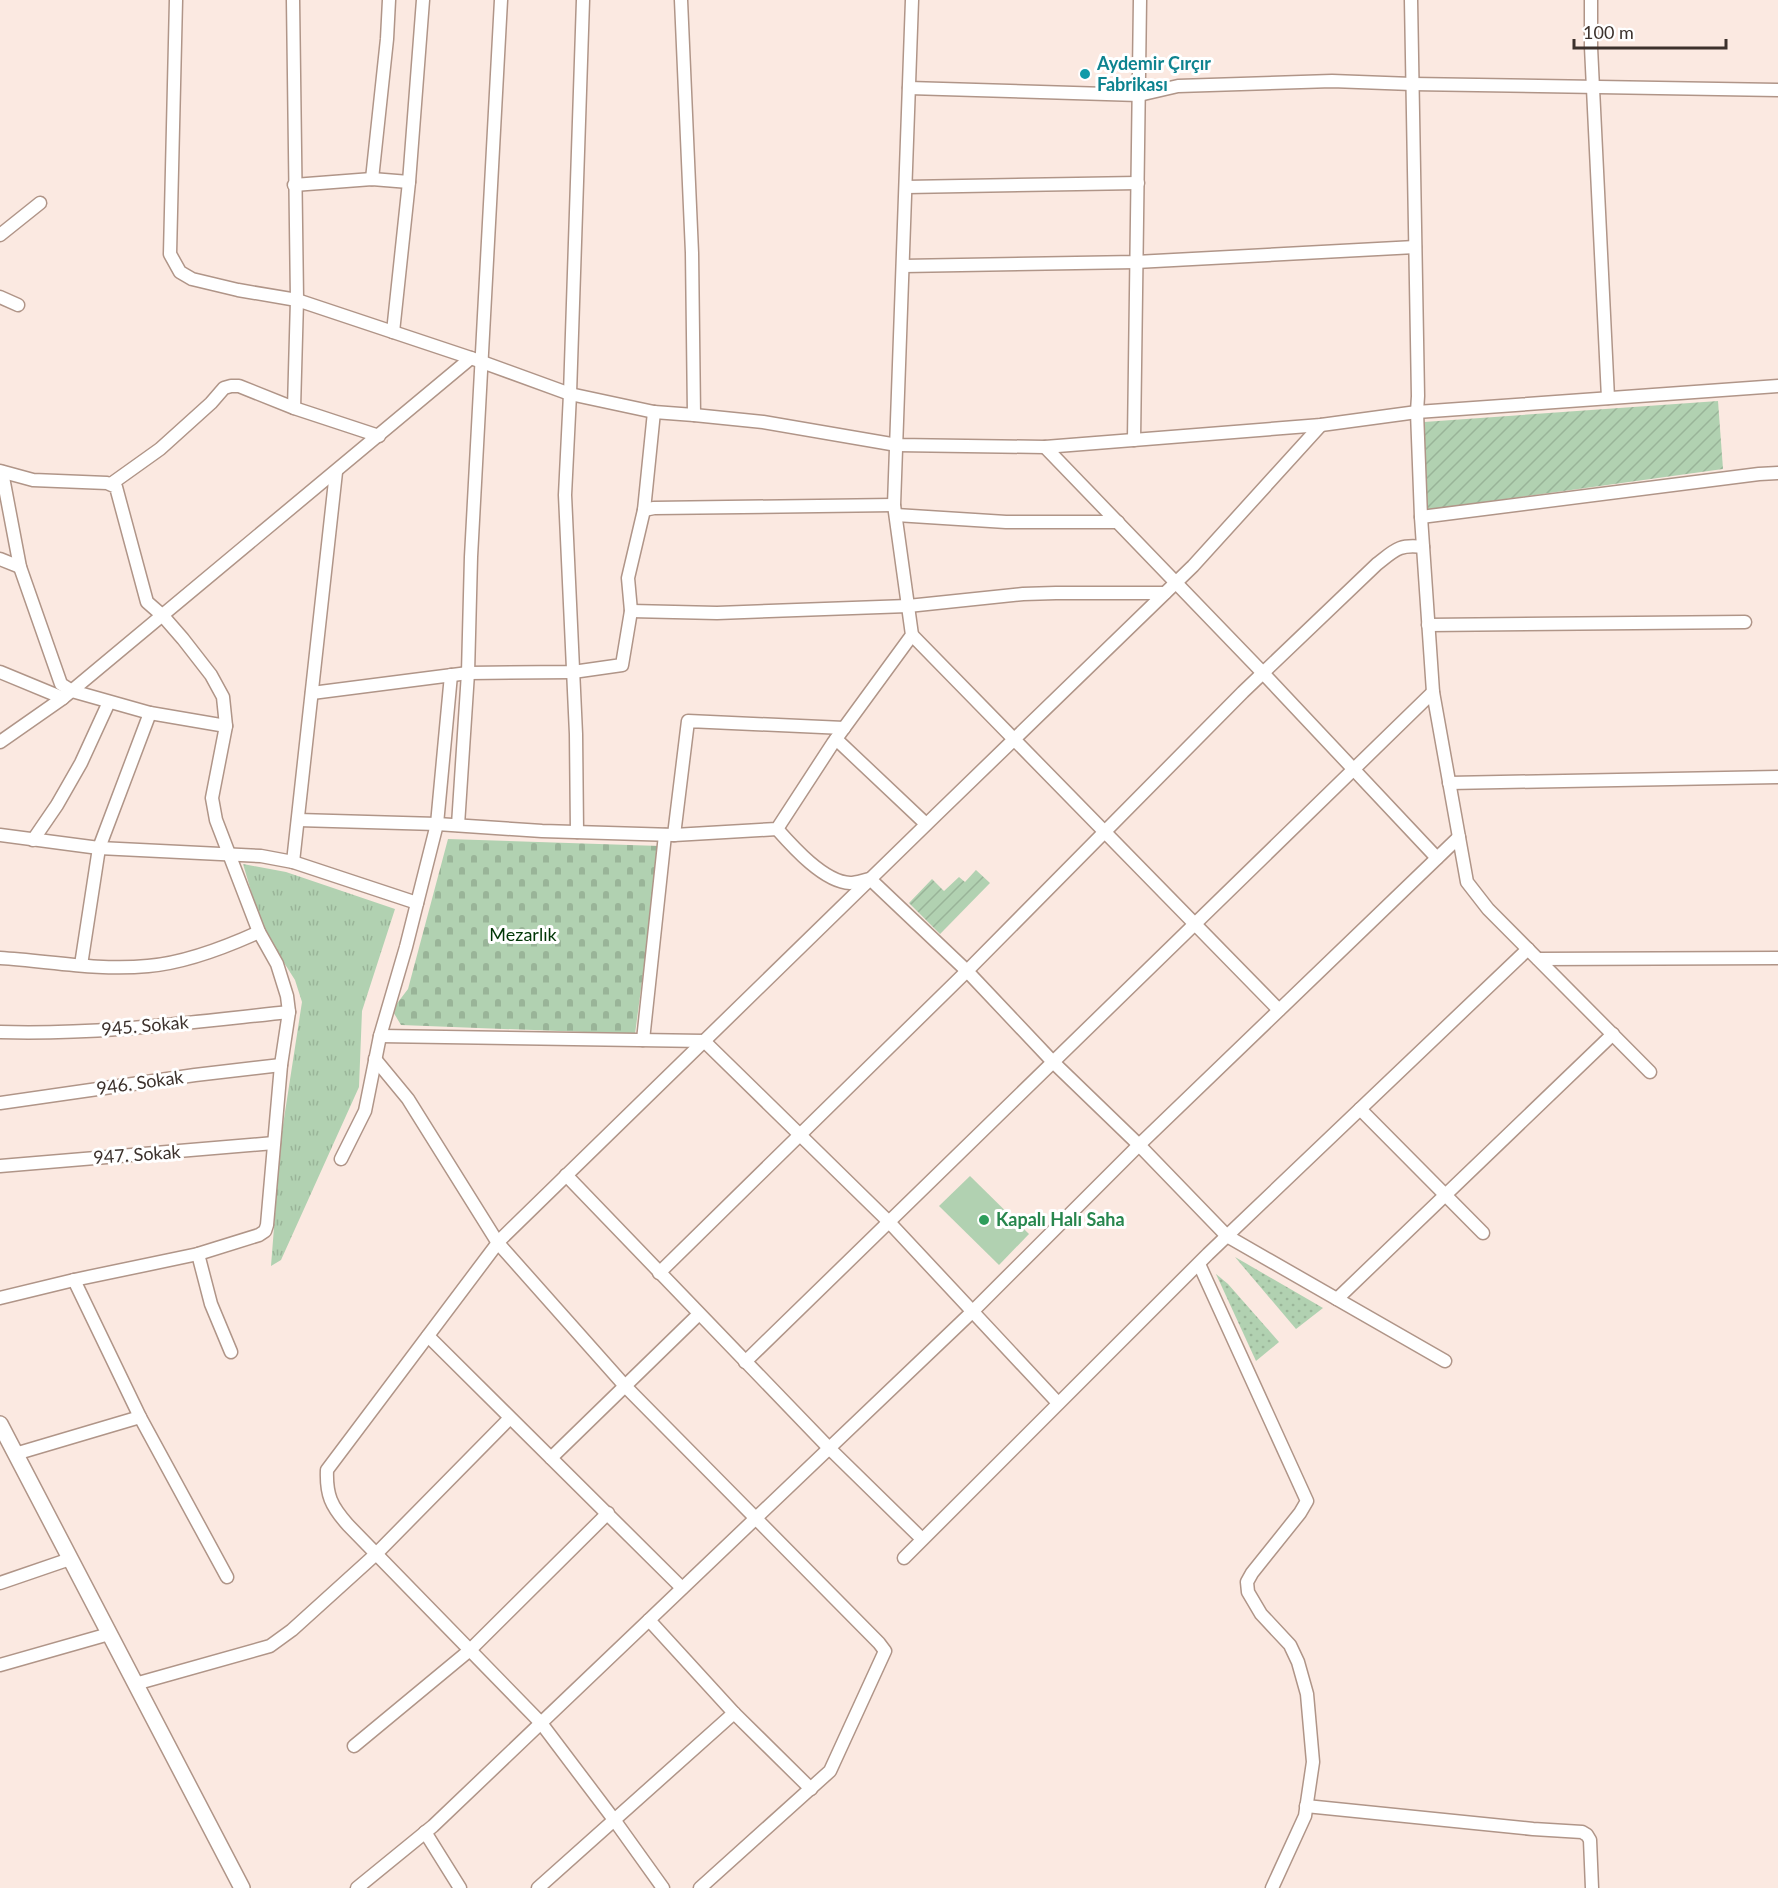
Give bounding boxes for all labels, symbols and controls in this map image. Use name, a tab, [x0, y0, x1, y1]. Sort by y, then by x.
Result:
scale bar	[1574, 12, 1726, 50]
text: 100 m	[1583, 21, 1634, 43]
place label: Aydemir Çırçır Fabrikası	[1096, 52, 1211, 95]
marker: Aydemir Çırçır Fabrikası	[1078, 67, 1092, 81]
park label: Mezarlık	[489, 923, 558, 945]
street label: 945. Sokak	[100, 1010, 190, 1040]
street label: 946. Sokak	[95, 1065, 185, 1099]
street label: 947. Sokak	[93, 1140, 182, 1168]
place label: Kapalı Halı Saha	[996, 1208, 1125, 1230]
marker: Kapalı Halı Saha	[977, 1213, 991, 1227]

